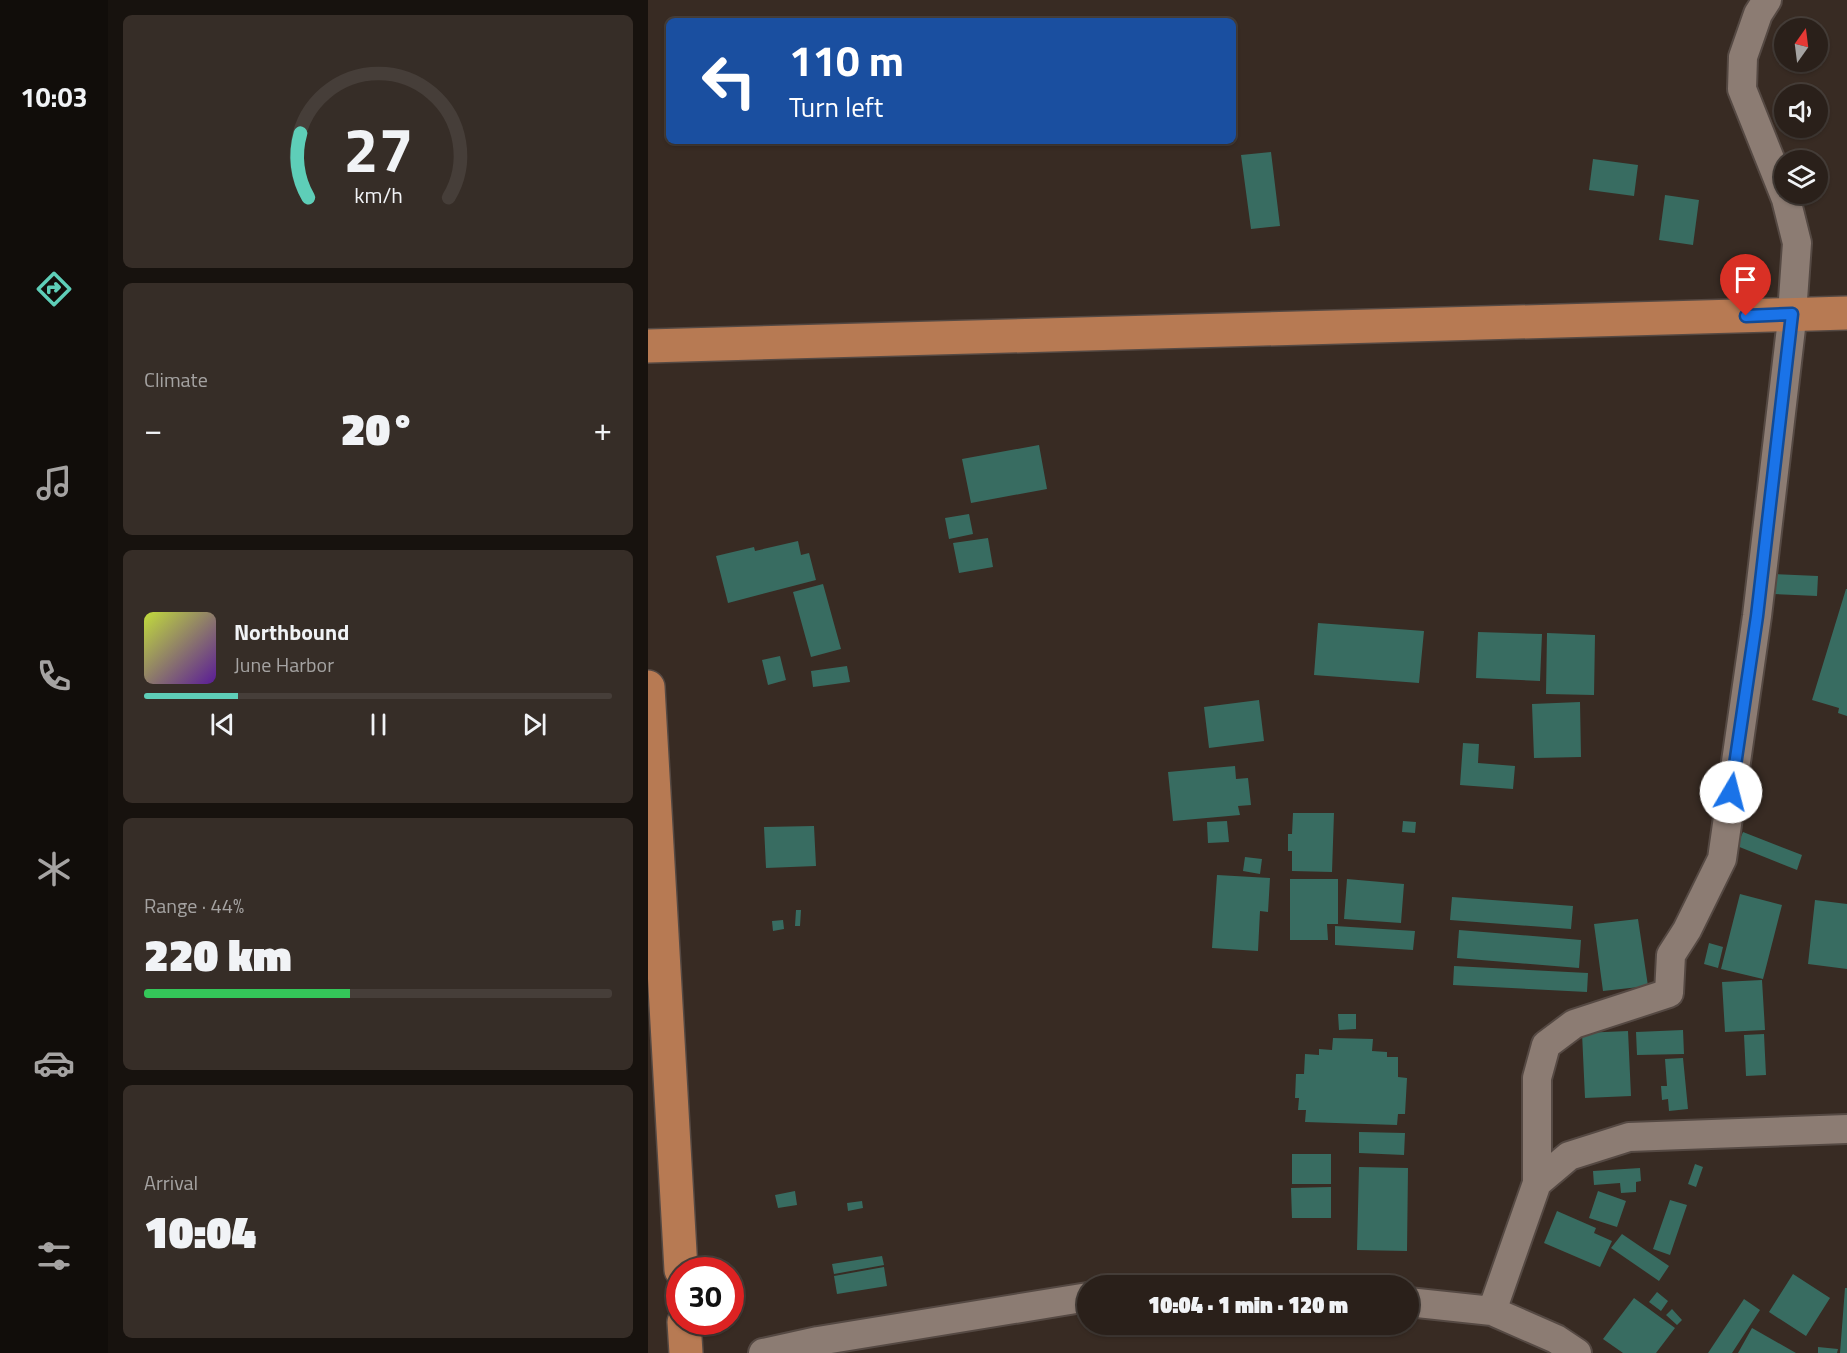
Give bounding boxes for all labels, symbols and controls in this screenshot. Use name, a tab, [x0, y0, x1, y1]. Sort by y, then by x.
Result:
north arrow	[1774, 18, 1828, 72]
map controls	[1774, 18, 1828, 204]
text: 110 m	[789, 28, 904, 92]
icon: left	[690, 42, 768, 120]
text: 10:03	[20, 76, 88, 117]
button: sound	[1774, 84, 1828, 138]
text: Turn left	[789, 86, 883, 127]
text: 27	[343, 101, 413, 196]
button: layers	[1774, 150, 1828, 204]
text: km/h	[354, 180, 402, 212]
pin	[1720, 254, 1771, 316]
icon: arrive	[1729, 263, 1762, 296]
icon: directions	[33, 268, 75, 310]
text: Climate	[144, 364, 208, 395]
text: 20°	[341, 394, 415, 462]
text: −	[144, 404, 162, 454]
text: +	[594, 404, 612, 454]
icon: music	[33, 462, 75, 504]
text: Northbound	[234, 615, 349, 649]
text: June Harbor	[234, 649, 334, 680]
icon: phone	[33, 655, 75, 697]
icon: previous	[206, 708, 239, 741]
icon: pause	[362, 708, 395, 741]
icon: next	[518, 708, 551, 741]
position arrow	[1699, 760, 1763, 824]
icon: climate	[33, 848, 75, 890]
text: Range · 44%	[144, 890, 244, 921]
text: 220 km	[144, 920, 292, 988]
icon: car	[33, 1042, 75, 1084]
text: Arrival	[144, 1167, 198, 1198]
text: 10:04	[144, 1197, 256, 1265]
icon: filters	[33, 1235, 75, 1277]
speed limit sign: 30	[666, 1257, 744, 1335]
text: 10:04 · 1 min · 120 m	[1148, 1288, 1348, 1322]

